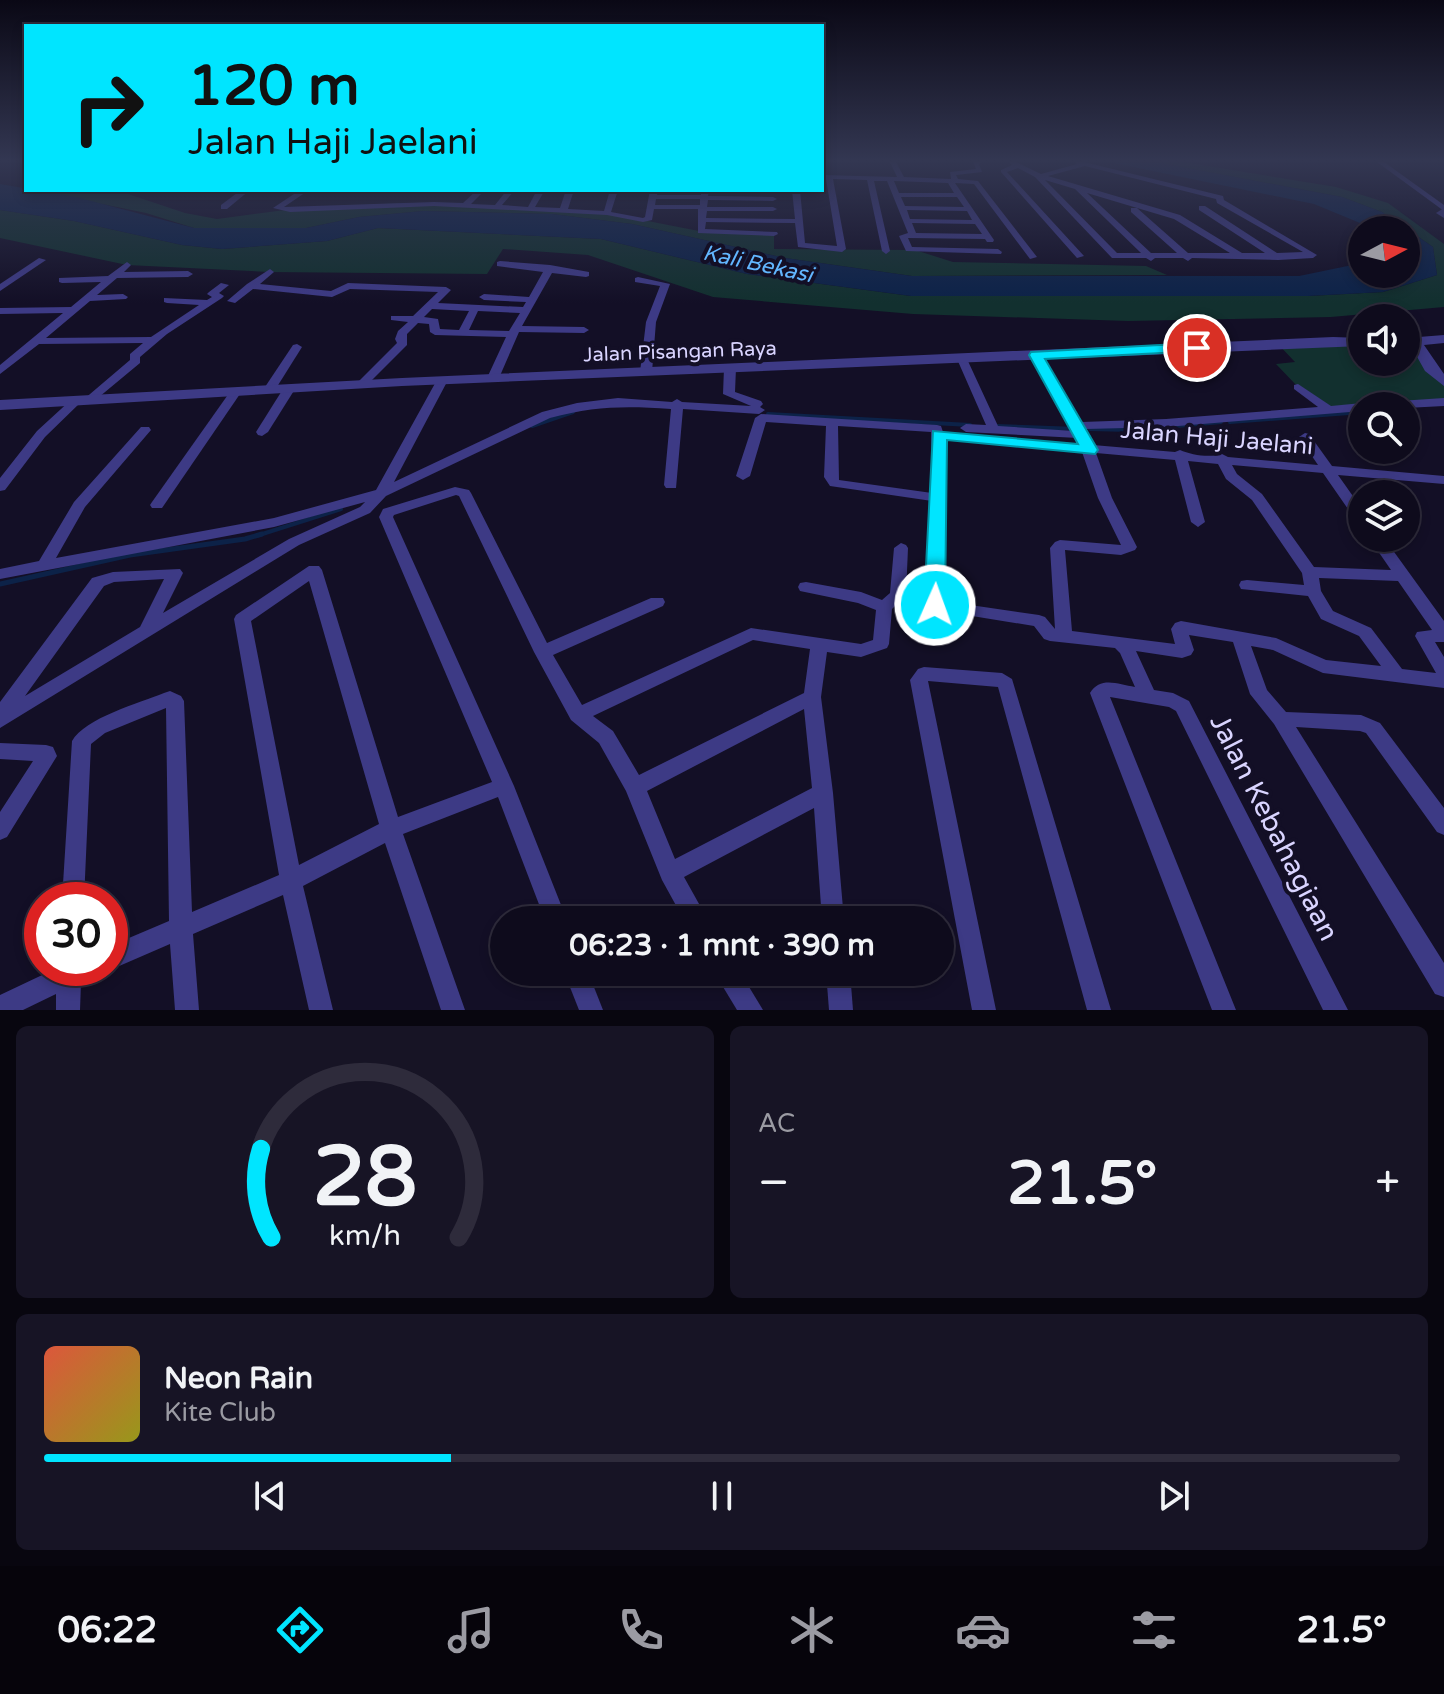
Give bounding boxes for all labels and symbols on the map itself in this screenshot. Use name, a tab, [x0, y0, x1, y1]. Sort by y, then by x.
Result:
north arrow	[1348, 216, 1420, 288]
water label: Kali Bekasi	[701, 240, 818, 289]
pin	[1163, 314, 1231, 382]
street label: Jalan Pisangan Raya	[583, 337, 777, 367]
street label: Jalan Haji Jaelani	[1119, 416, 1314, 461]
position arrow	[893, 563, 977, 647]
street label: Jalan Kebahagiaan	[1202, 708, 1346, 946]
speed limit sign: 30	[24, 882, 128, 986]

